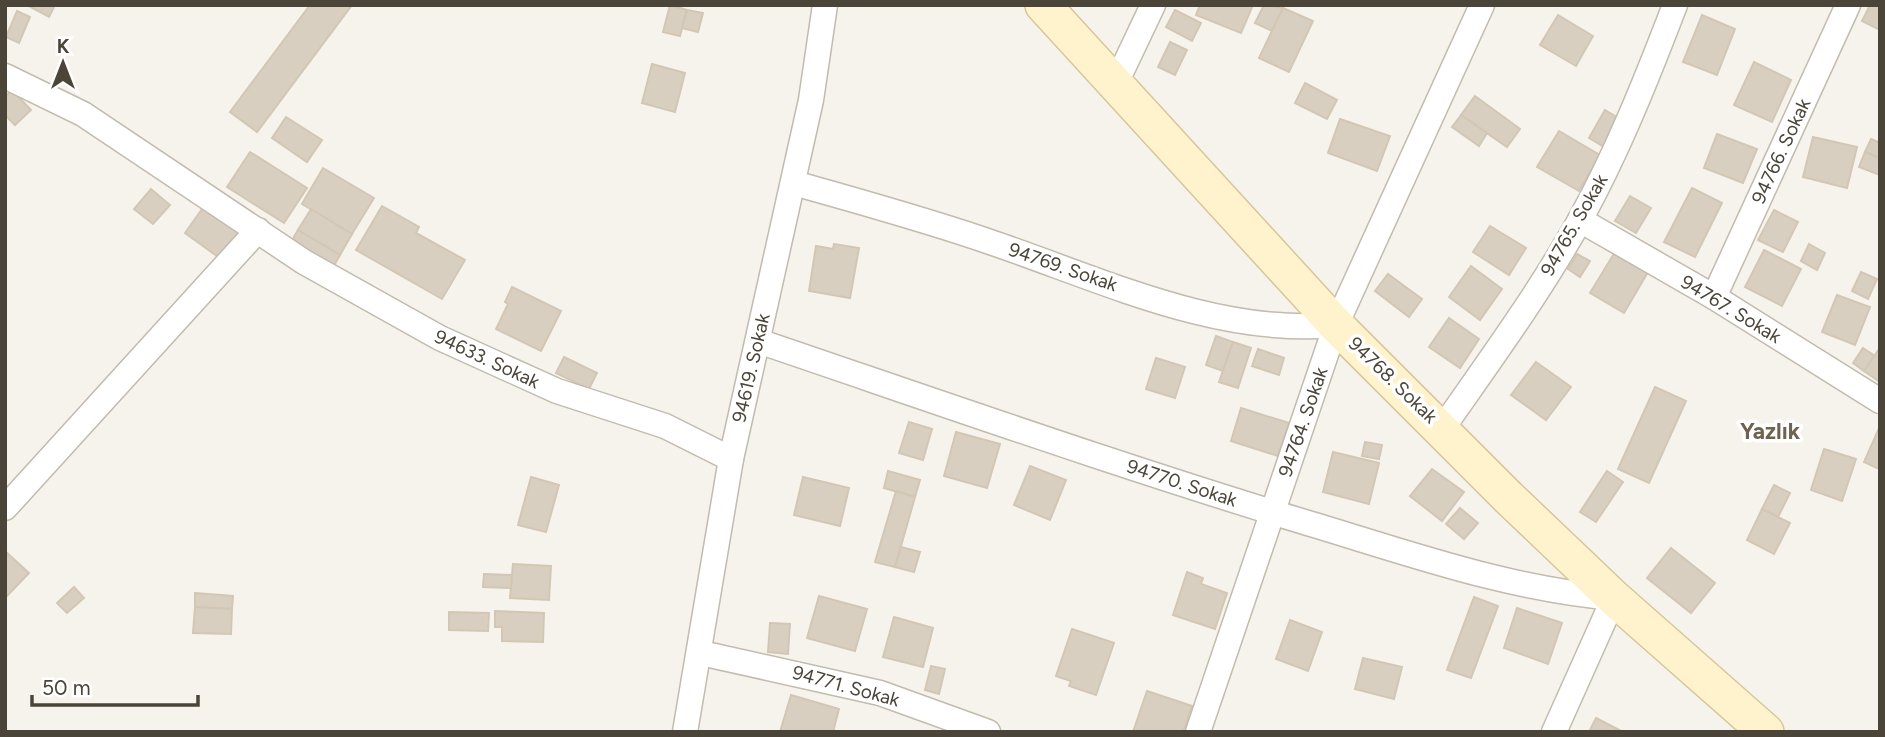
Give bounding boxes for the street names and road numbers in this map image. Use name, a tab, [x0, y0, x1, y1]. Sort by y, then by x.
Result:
street label: 94766. Sokak	[1747, 94, 1816, 207]
street label: 94765. Sokak	[1536, 169, 1613, 280]
street label: 94769. Sokak	[1006, 238, 1121, 297]
street label: 94767. Sokak	[1677, 270, 1786, 348]
street label: 94619. Sokak	[727, 310, 775, 425]
street label: 94633. Sokak	[431, 325, 544, 394]
street label: 94768. Sokak	[1344, 332, 1443, 429]
street label: 94764. Sokak	[1273, 363, 1333, 480]
street label: 94770. Sokak	[1124, 454, 1241, 512]
street label: 94771. Sokak	[790, 661, 903, 712]

